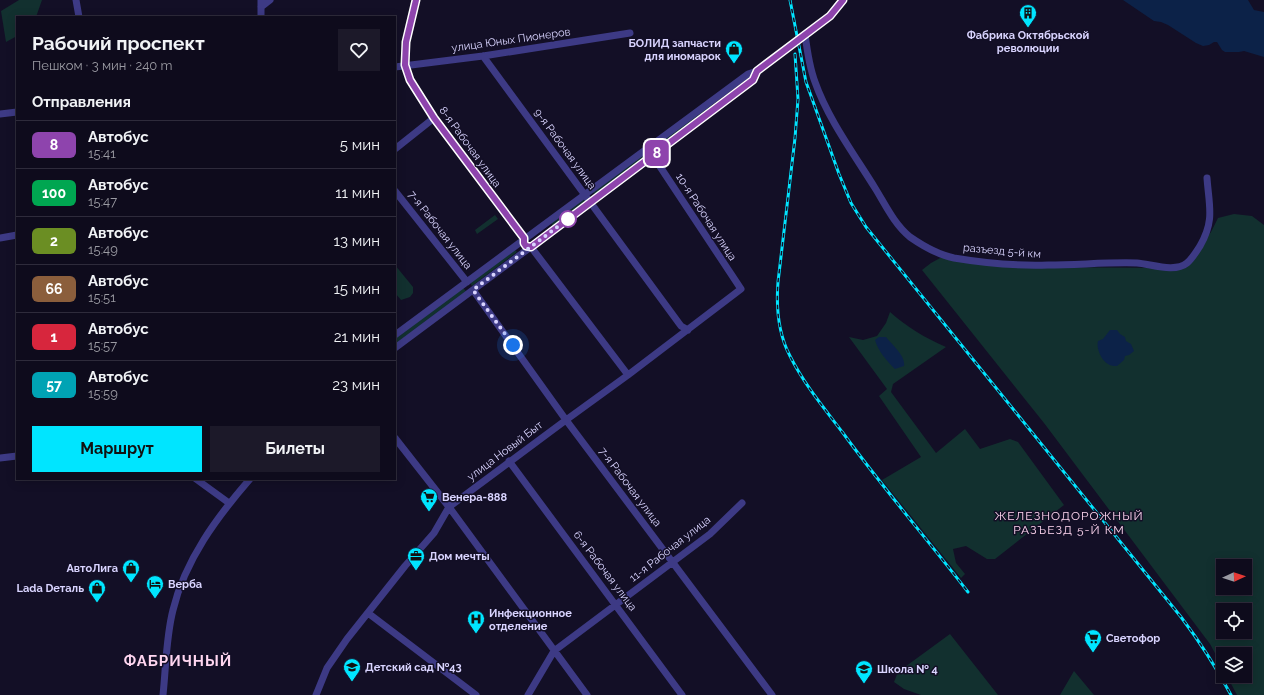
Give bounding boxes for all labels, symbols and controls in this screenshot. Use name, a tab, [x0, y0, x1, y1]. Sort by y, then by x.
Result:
building icon: Фабрика Октябрьской революции	[1018, 3, 1038, 28]
street label: улица Юных Пионеров	[451, 25, 571, 55]
button: heart	[338, 29, 380, 71]
place label: Фабрика Октябрьской революции	[967, 29, 1089, 55]
text: Рабочий проспект	[32, 32, 205, 54]
place label: БОЛИД запчасти для иномарок	[628, 37, 722, 63]
shop icon: БОЛИД запчасти для иномарок	[724, 39, 744, 64]
text: Пешком · 3 мин · 240 m	[32, 58, 172, 73]
text: Отправления	[32, 93, 131, 111]
street label: 8-я Рабочая улица	[436, 104, 504, 190]
street label: 9-я Рабочая улица	[531, 106, 599, 192]
text: Автобус	[88, 128, 149, 146]
text: 5 мин	[340, 136, 380, 154]
text: 8	[50, 137, 58, 153]
line badge: 8	[644, 140, 670, 166]
text: 8	[653, 145, 661, 161]
text: 15:41	[88, 146, 116, 161]
street label: 10-я Рабочая улица	[673, 171, 739, 263]
text: Автобус	[88, 176, 149, 194]
text: 11 мин	[335, 184, 380, 202]
text: 100	[42, 185, 66, 201]
street label: 7-я Рабочая улица	[405, 188, 475, 272]
text: 15:47	[88, 194, 117, 209]
unlabelled marker	[559, 210, 577, 228]
text: Автобус	[88, 224, 149, 242]
text: 13 мин	[334, 232, 380, 250]
text: 2	[50, 233, 58, 249]
street label: разъезд 5-й км	[962, 241, 1042, 261]
text: 15:49	[88, 242, 118, 257]
text: Автобус	[88, 272, 149, 290]
text: 15 мин	[333, 280, 380, 298]
text: 66	[46, 281, 63, 297]
text: 15:51	[88, 290, 116, 305]
text: Автобус	[88, 320, 149, 338]
text: 21 мин	[334, 328, 380, 346]
text: 1	[51, 329, 57, 345]
your location	[503, 335, 523, 355]
text: 15:57	[88, 338, 117, 353]
text: Автобус	[88, 368, 149, 386]
text: 23 мин	[332, 376, 380, 394]
text: 57	[46, 377, 62, 393]
text: 15:59	[88, 386, 118, 401]
street label: улица Новый Быт	[465, 418, 546, 484]
button: Маршрут	[32, 426, 202, 472]
button: Билеты	[210, 426, 380, 472]
street label: 7-я Рабочая улица	[596, 445, 664, 529]
supermarket icon: Венера-888	[419, 487, 439, 512]
place label: Венера-888	[442, 491, 507, 504]
district label: ЖЕЛЕЗНОДОРОЖНЫЙ РАЗЪЕЗД 5-Й КМ	[994, 509, 1144, 537]
street label: 11-я Рабочая улица	[627, 513, 713, 585]
street label: 6-я Рабочая улица	[571, 528, 639, 614]
office icon: Дом мечты	[406, 546, 426, 571]
place label: Дом мечты	[429, 550, 490, 563]
shop icon: АвтоЛига	[121, 558, 141, 583]
north arrow	[1216, 559, 1252, 595]
map controls	[1216, 559, 1252, 683]
place label: АвтоЛига	[66, 562, 118, 575]
hotel icon: Верба	[145, 574, 165, 599]
shop icon: Lada Dеталь	[87, 578, 107, 603]
place label: Верба	[168, 578, 202, 591]
place label: Lada Dеталь	[17, 582, 84, 595]
button: locate	[1216, 603, 1252, 639]
place label: Инфекционное отделение	[489, 607, 572, 633]
hospital icon: Инфекционное отделение	[466, 609, 486, 634]
supermarket icon: Светофор	[1083, 628, 1103, 653]
place label: Светофор	[1106, 632, 1160, 645]
button: layers	[1216, 647, 1252, 683]
district label: ФАБРИЧНЫЙ	[124, 652, 232, 670]
school or university icon: Детский сад №43	[342, 657, 362, 682]
school or university icon: Школа № 4	[854, 659, 874, 684]
place label: Детский сад №43	[365, 661, 462, 674]
place label: Школа № 4	[877, 663, 938, 676]

